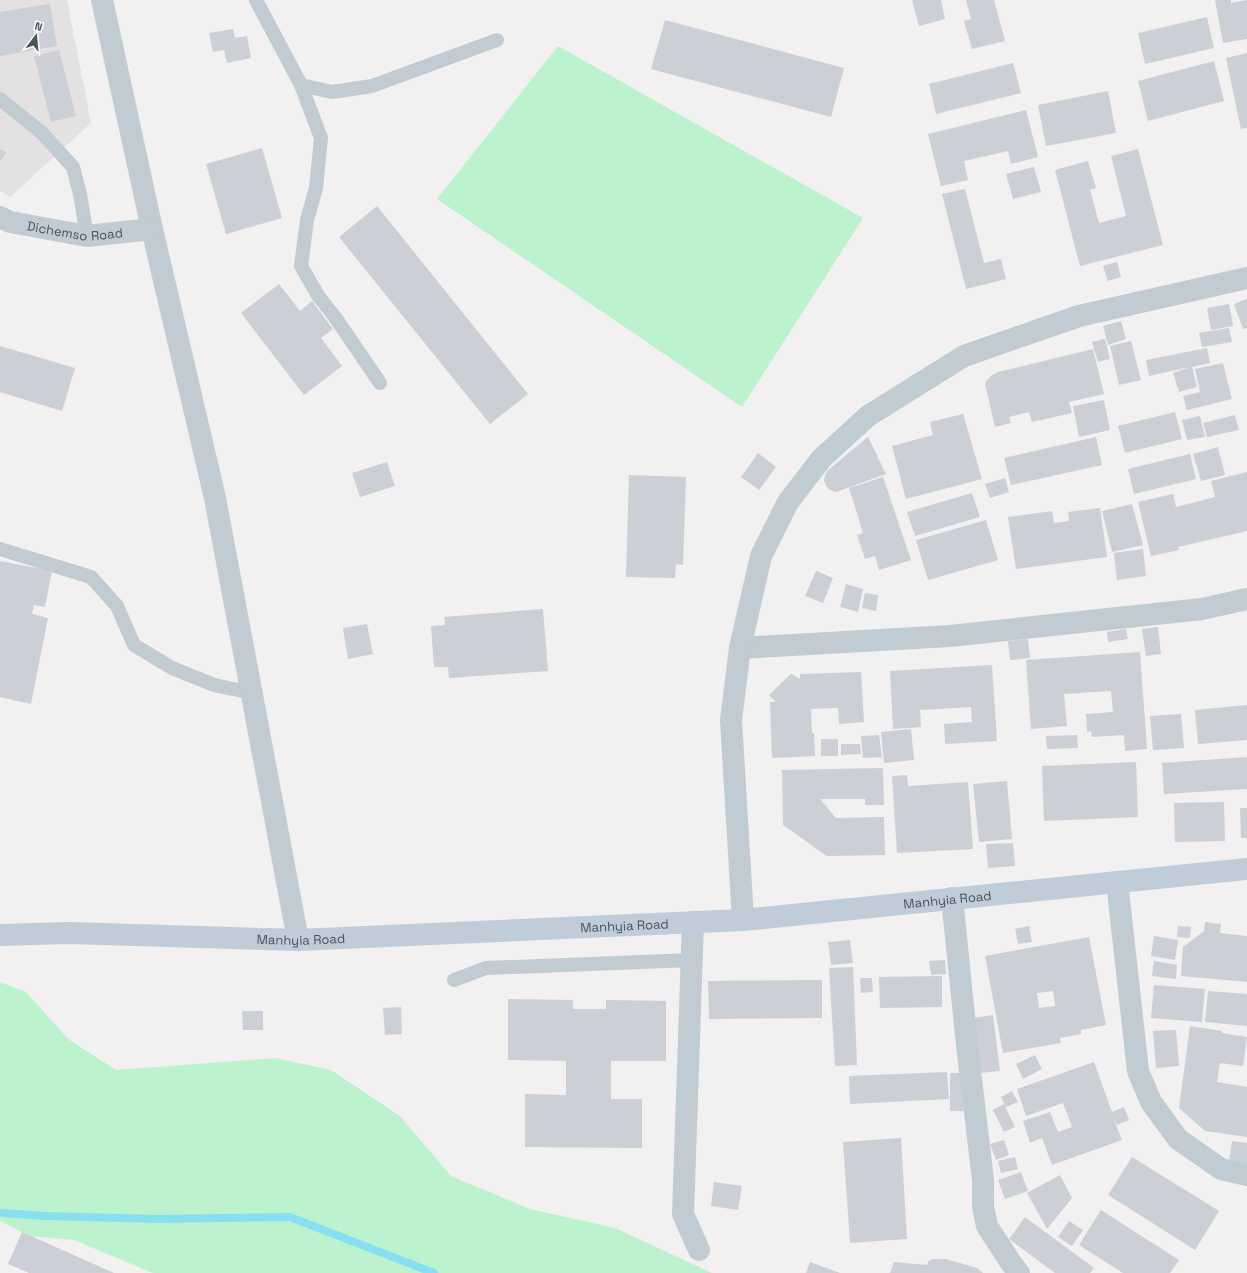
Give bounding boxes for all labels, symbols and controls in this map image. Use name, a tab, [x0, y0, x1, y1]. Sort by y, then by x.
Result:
north arrow	[16, 16, 56, 56]
text: N	[33, 19, 44, 34]
street label: Dichemso Road	[26, 217, 124, 245]
street label: Manhyia Road	[903, 887, 992, 913]
street label: Manhyia Road	[580, 915, 669, 936]
street label: Manhyia Road	[256, 930, 345, 949]

